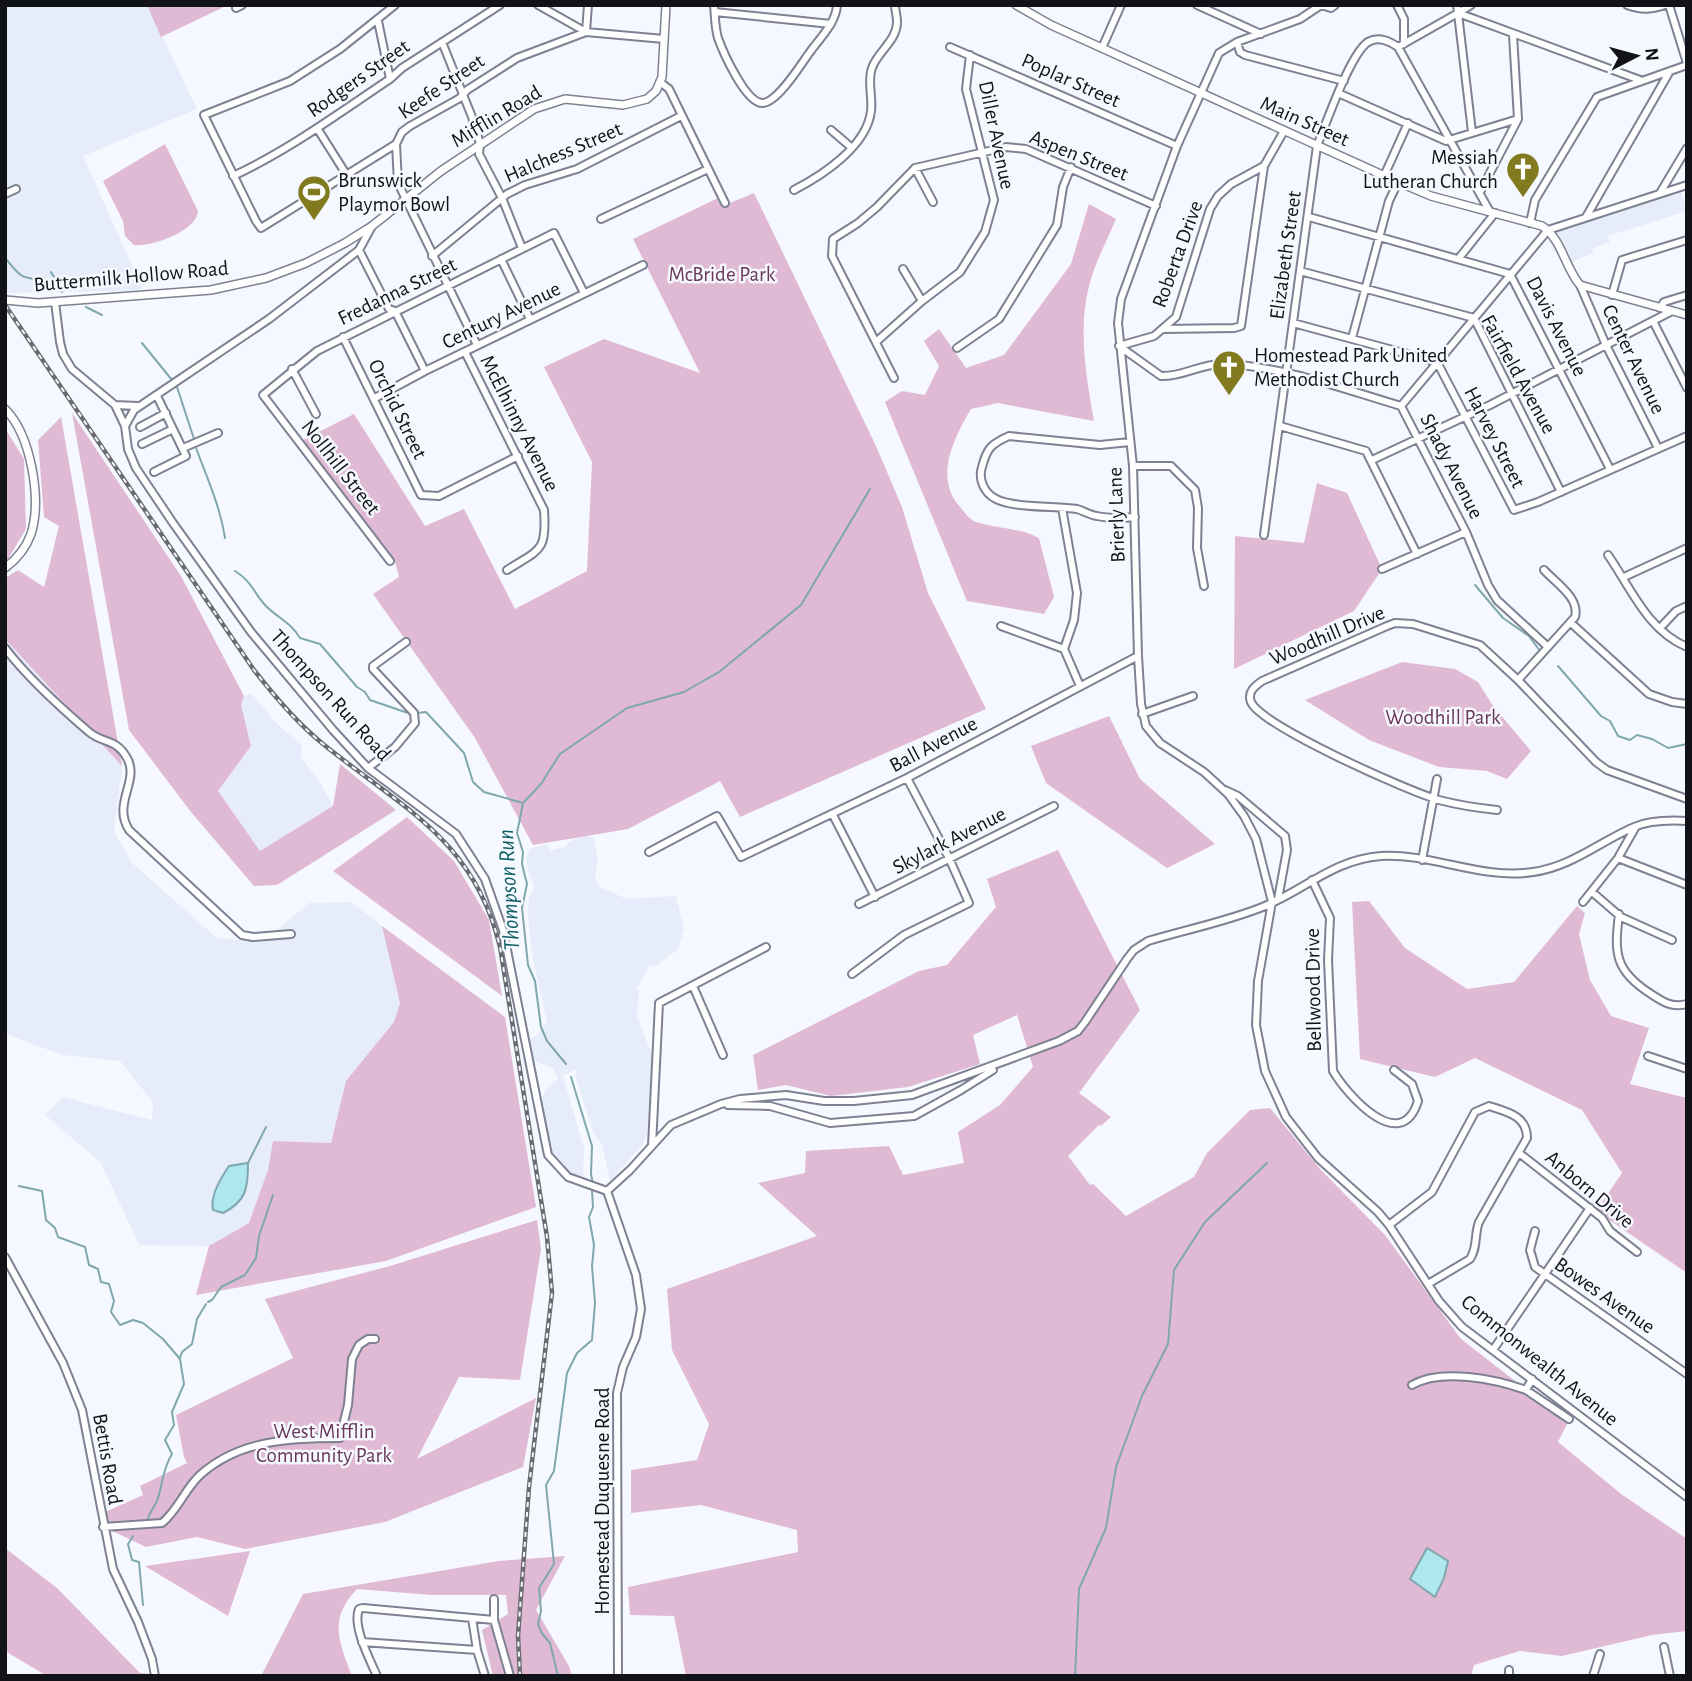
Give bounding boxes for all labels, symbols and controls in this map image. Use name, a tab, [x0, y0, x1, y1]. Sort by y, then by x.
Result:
north arrow	[1601, 21, 1671, 91]
street label: Rodgers Street	[303, 35, 413, 121]
text: N	[1641, 47, 1662, 62]
street label: Poplar Street	[1018, 49, 1123, 112]
street label: Keefe Street	[394, 50, 488, 123]
street label: Diller Avenue	[975, 79, 1018, 191]
street label: Mifflin Road	[448, 81, 545, 151]
street label: Main Street	[1257, 93, 1353, 150]
street label: Halchess Street	[501, 118, 626, 187]
street label: Aspen Street	[1027, 126, 1131, 185]
place label: Messiah Lutheran Church	[1363, 147, 1498, 192]
church icon: Messiah Lutheran Church	[1504, 150, 1542, 199]
place label: Brunswick Playmor Bowl	[338, 170, 450, 215]
sports icon: Brunswick Playmor Bowl	[295, 173, 333, 222]
street label: Elizabeth Street	[1266, 189, 1305, 321]
street label: Roberta Drive	[1148, 198, 1206, 310]
street label: Fredanna Street	[335, 254, 460, 329]
street label: Buttermilk Hollow Road	[33, 257, 230, 295]
park label: McBride Park	[669, 264, 776, 285]
street label: Davis Avenue	[1522, 273, 1591, 380]
street label: Century Avenue	[439, 278, 564, 353]
street label: Center Avenue	[1598, 301, 1669, 417]
street label: Fairfield Avenue	[1477, 311, 1560, 437]
place label: Homestead Park United Methodist Church	[1254, 345, 1448, 390]
church icon: Homestead Park United Methodist Church	[1210, 348, 1248, 397]
street label: McElhinny Avenue	[476, 352, 563, 495]
street label: Orchid Street	[364, 356, 431, 463]
street label: Harvey Street	[1460, 383, 1529, 492]
street label: Shady Avenue	[1416, 410, 1487, 522]
street label: Nollhill Street	[297, 416, 384, 519]
street label: Brierly Lane	[1104, 467, 1129, 563]
street label: Woodhill Drive	[1267, 602, 1388, 669]
street label: Thompson Run Road	[266, 626, 395, 765]
park label: Woodhill Park	[1385, 707, 1501, 728]
street label: Ball Avenue	[886, 713, 981, 776]
street label: Skylark Avenue	[889, 803, 1009, 878]
water label: Thompson Run	[495, 829, 524, 951]
street label: Bellwood Drive	[1302, 928, 1325, 1052]
street label: Anborn Drive	[1541, 1146, 1638, 1232]
street label: Bowes Avenue	[1551, 1253, 1659, 1338]
street label: Commonwealth Avenue	[1457, 1291, 1622, 1430]
street label: Homestead Duquesne Road	[592, 1387, 613, 1615]
street label: Bettis Road	[89, 1412, 126, 1506]
park label: West Mifflin Community Park	[256, 1421, 392, 1466]

